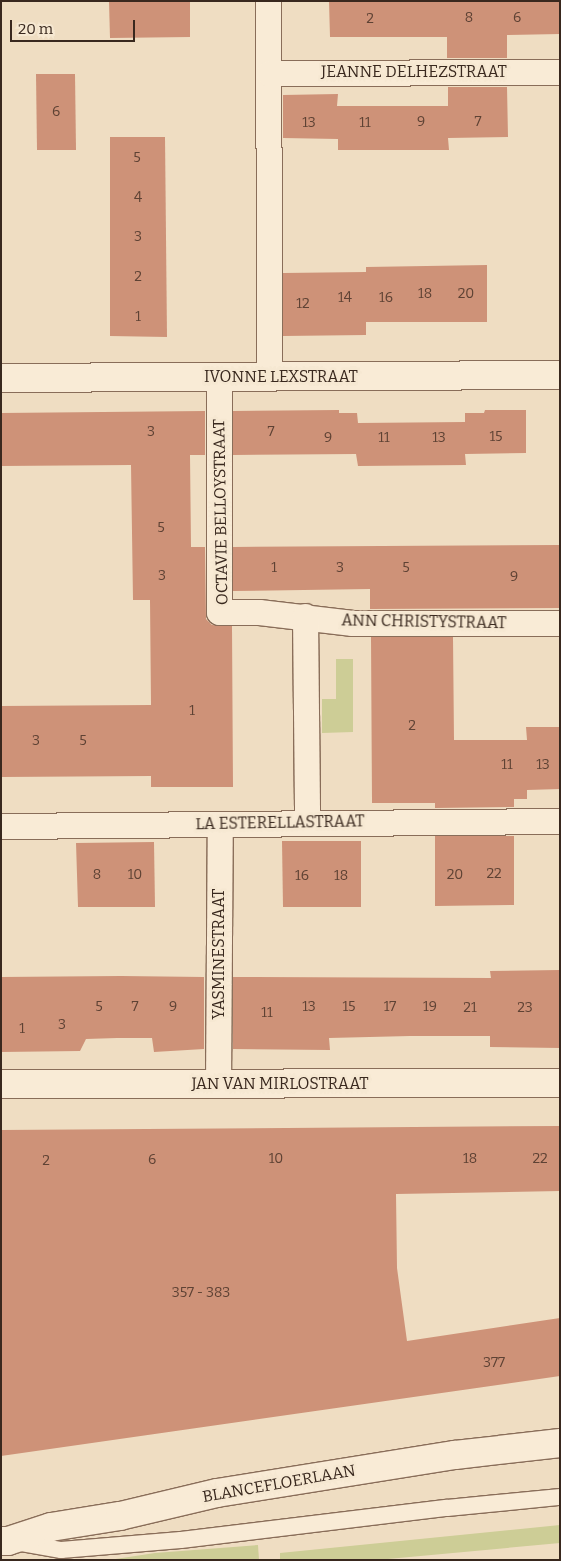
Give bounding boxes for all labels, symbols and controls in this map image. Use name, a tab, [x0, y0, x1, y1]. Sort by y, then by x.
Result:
scale bar	[12, 10, 138, 42]
house number: 8	[465, 10, 473, 26]
house number: 6	[513, 10, 521, 26]
house number: 2	[366, 11, 374, 27]
text: 20 m	[18, 20, 53, 38]
street label: JEANNE DELHEZSTRAAT	[321, 62, 507, 82]
house number: 6	[52, 104, 60, 120]
house number: 9	[417, 114, 425, 130]
house number: 7	[474, 114, 482, 130]
house number: 13	[302, 115, 316, 131]
house number: 11	[359, 115, 371, 131]
house number: 5	[133, 150, 141, 166]
house number: 4	[134, 190, 142, 206]
house number: 3	[134, 229, 142, 245]
house number: 2	[134, 269, 142, 285]
house number: 18	[418, 286, 432, 302]
house number: 20	[458, 286, 474, 302]
house number: 14	[338, 290, 352, 306]
house number: 16	[379, 290, 393, 306]
house number: 12	[296, 296, 310, 312]
house number: 1	[135, 309, 141, 325]
street label: IVONNE LEXSTRAAT	[204, 367, 358, 387]
street label: OCTAVIE BELLOYSTRAAT	[210, 419, 232, 605]
house number: 3	[147, 424, 155, 440]
house number: 7	[267, 424, 275, 440]
house number: 15	[489, 429, 503, 445]
house number: 9	[324, 430, 332, 446]
house number: 11	[378, 430, 390, 446]
house number: 13	[432, 430, 446, 446]
house number: 5	[157, 520, 165, 536]
house number: 1	[271, 560, 277, 576]
house number: 3	[336, 560, 344, 576]
house number: 5	[402, 560, 410, 576]
house number: 3	[158, 568, 166, 584]
house number: 9	[510, 569, 518, 585]
street label: ANN CHRISTYSTRAAT	[341, 611, 507, 633]
house number: 1	[189, 703, 195, 719]
house number: 2	[408, 718, 416, 734]
house number: 3	[32, 733, 40, 749]
house number: 5	[79, 733, 87, 749]
house number: 11	[501, 757, 513, 773]
house number: 13	[536, 757, 550, 773]
street label: LA ESTERELLASTRAAT	[195, 812, 365, 834]
house number: 22	[486, 866, 502, 882]
house number: 8	[93, 867, 101, 883]
house number: 10	[128, 867, 142, 883]
house number: 20	[447, 867, 463, 883]
house number: 16	[295, 868, 309, 884]
house number: 18	[334, 868, 348, 884]
street label: YASMINESTRAAT	[209, 889, 229, 1019]
house number: 5	[95, 999, 103, 1015]
house number: 7	[131, 999, 139, 1015]
house number: 9	[169, 999, 177, 1015]
house number: 13	[302, 999, 316, 1015]
house number: 15	[342, 999, 356, 1015]
house number: 17	[384, 999, 396, 1015]
house number: 19	[423, 999, 437, 1015]
house number: 21	[463, 1000, 477, 1016]
house number: 23	[517, 1000, 533, 1016]
house number: 11	[261, 1005, 273, 1021]
house number: 3	[58, 1017, 66, 1033]
house number: 1	[19, 1021, 25, 1037]
street label: JAN VAN MIRLOSTRAAT	[191, 1074, 369, 1094]
house number: 10	[269, 1151, 283, 1167]
house number: 18	[463, 1151, 477, 1167]
house number: 22	[532, 1151, 548, 1167]
house number: 6	[148, 1152, 156, 1168]
house number: 2	[42, 1153, 50, 1169]
house number: 357 - 383	[172, 1285, 230, 1301]
house number: 377	[483, 1355, 505, 1371]
street label: BLANCEFLOERLAAN	[201, 1461, 357, 1507]

